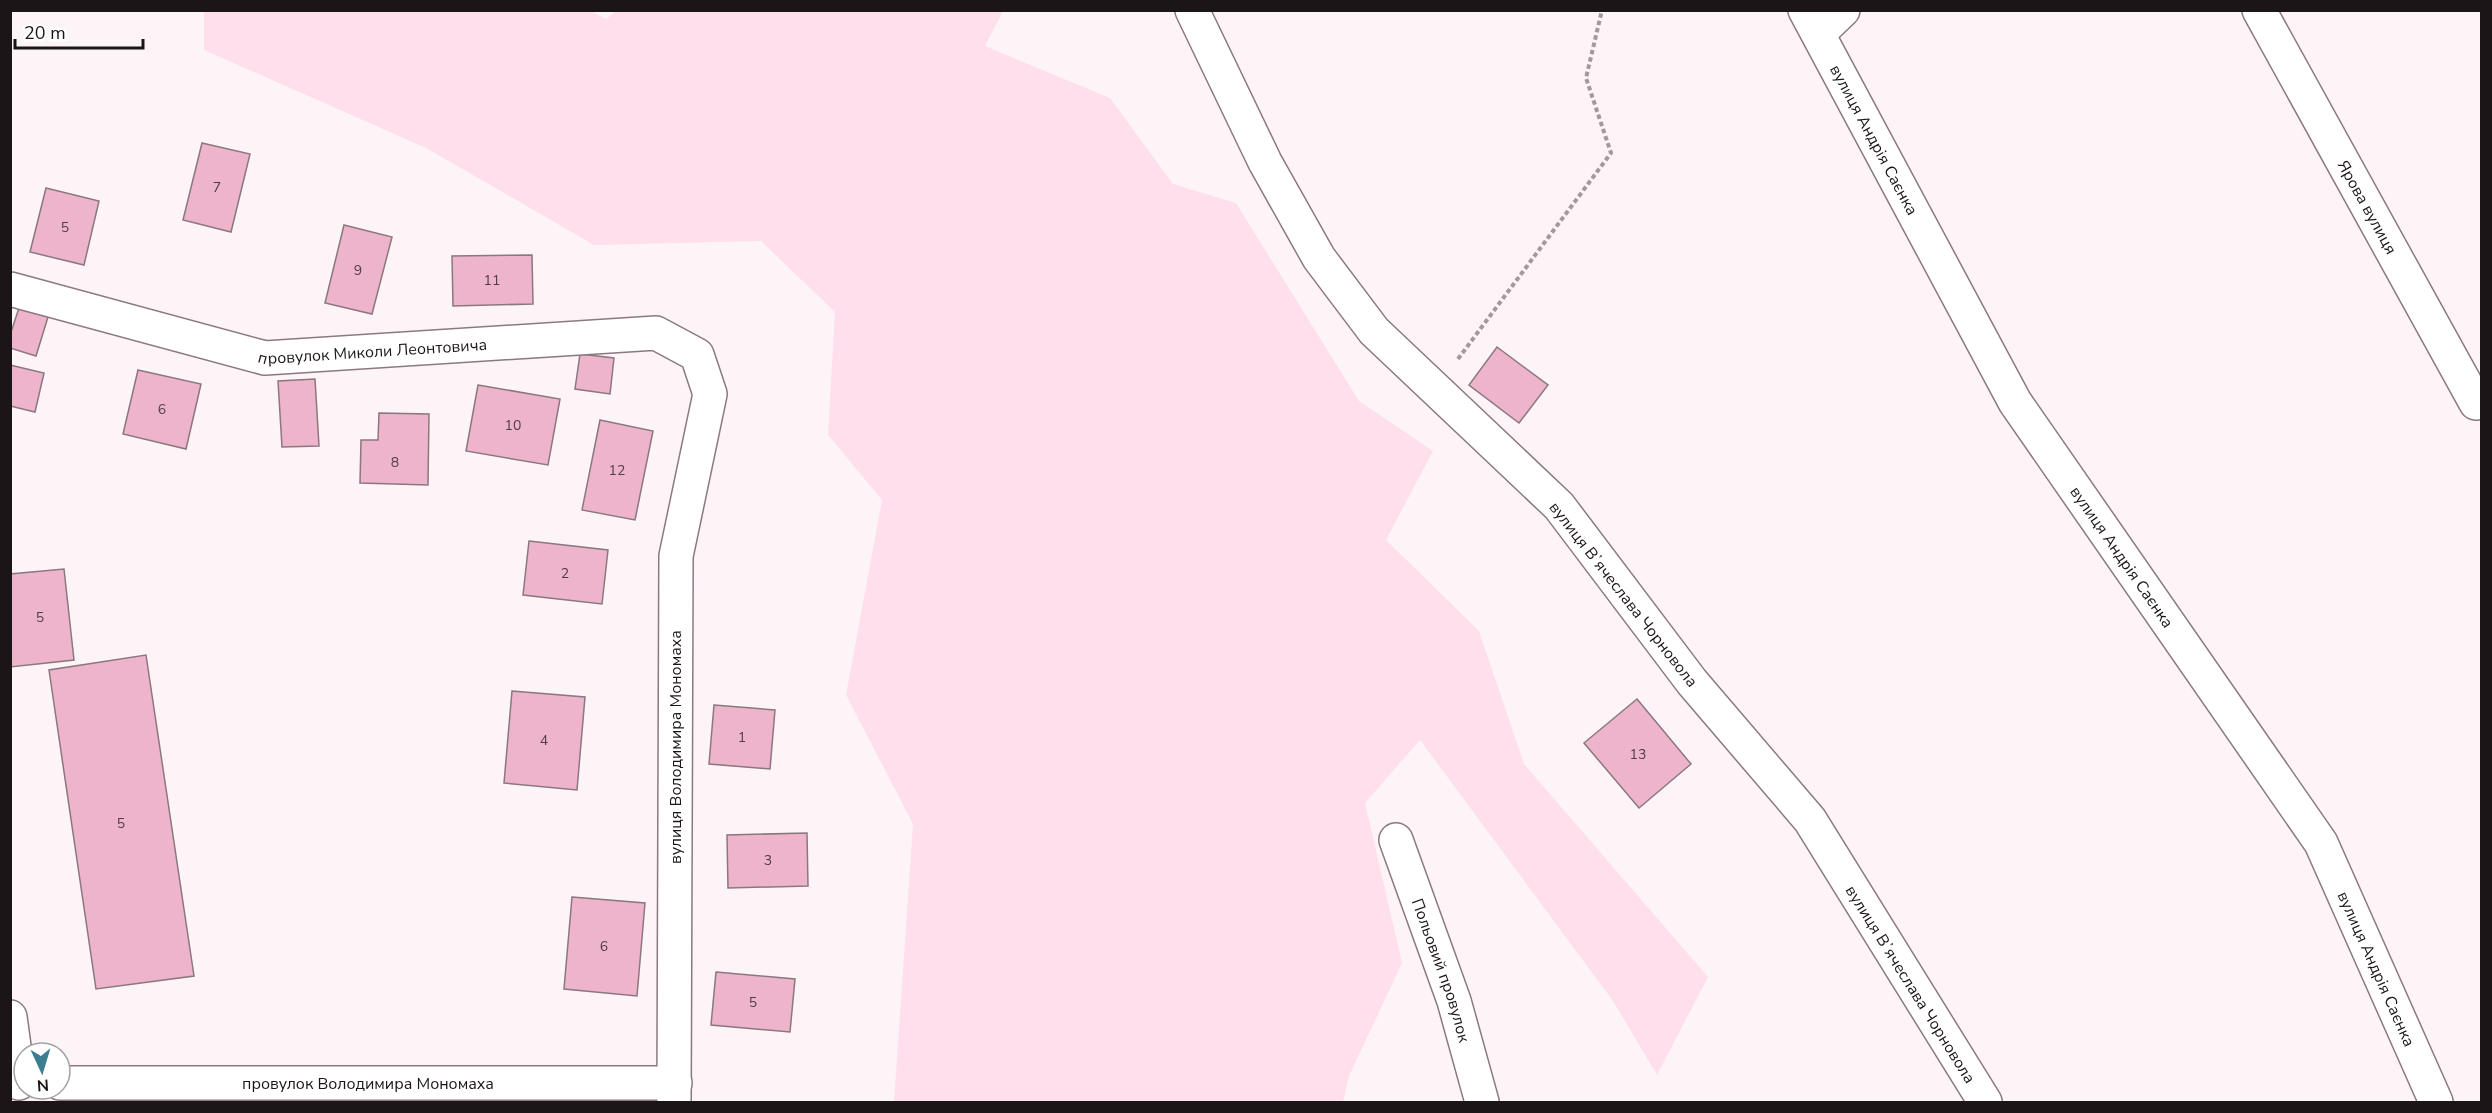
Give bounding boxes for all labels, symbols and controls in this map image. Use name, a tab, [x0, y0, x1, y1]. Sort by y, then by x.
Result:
scale bar	[15, 12, 142, 50]
text: 20 m	[24, 21, 66, 45]
street label: вулиця Андрія Саєнка	[1824, 61, 1923, 219]
street label: Ярова вулиця	[2332, 157, 2402, 258]
house number: 7	[213, 178, 221, 197]
house number: 5	[61, 218, 69, 237]
house number: 9	[354, 261, 362, 280]
house number: 11	[484, 271, 500, 290]
street label: провулок Миколи Леонтовича	[255, 334, 488, 370]
house number: 6	[158, 400, 166, 419]
house number: 10	[505, 416, 521, 435]
house number: 8	[391, 453, 399, 472]
house number: 12	[609, 461, 625, 480]
street label: вулиця Андрія Саєнка	[2065, 482, 2178, 632]
street label: вулиця Вʼячеслава Чорновола	[1544, 497, 1703, 692]
house number: 2	[561, 564, 569, 583]
house number: 5	[36, 608, 44, 627]
street label: вулиця Володимира Мономаха	[665, 630, 687, 864]
house number: 1	[738, 728, 746, 747]
house number: 4	[540, 731, 548, 750]
house number: 13	[1630, 745, 1646, 764]
house number: 5	[117, 814, 125, 833]
house number: 3	[764, 851, 772, 870]
street label: вулиця Вʼячеслава Чорновола	[1840, 881, 1980, 1088]
street label: вулиця Андрія Саєнка	[2332, 888, 2420, 1050]
street label: Польовий провулок	[1406, 896, 1475, 1045]
house number: 6	[600, 937, 608, 956]
house number: 5	[749, 993, 757, 1012]
north arrow	[12, 1041, 72, 1101]
street label: провулок Володимира Мономаха	[242, 1073, 494, 1095]
text: N	[36, 1074, 50, 1096]

